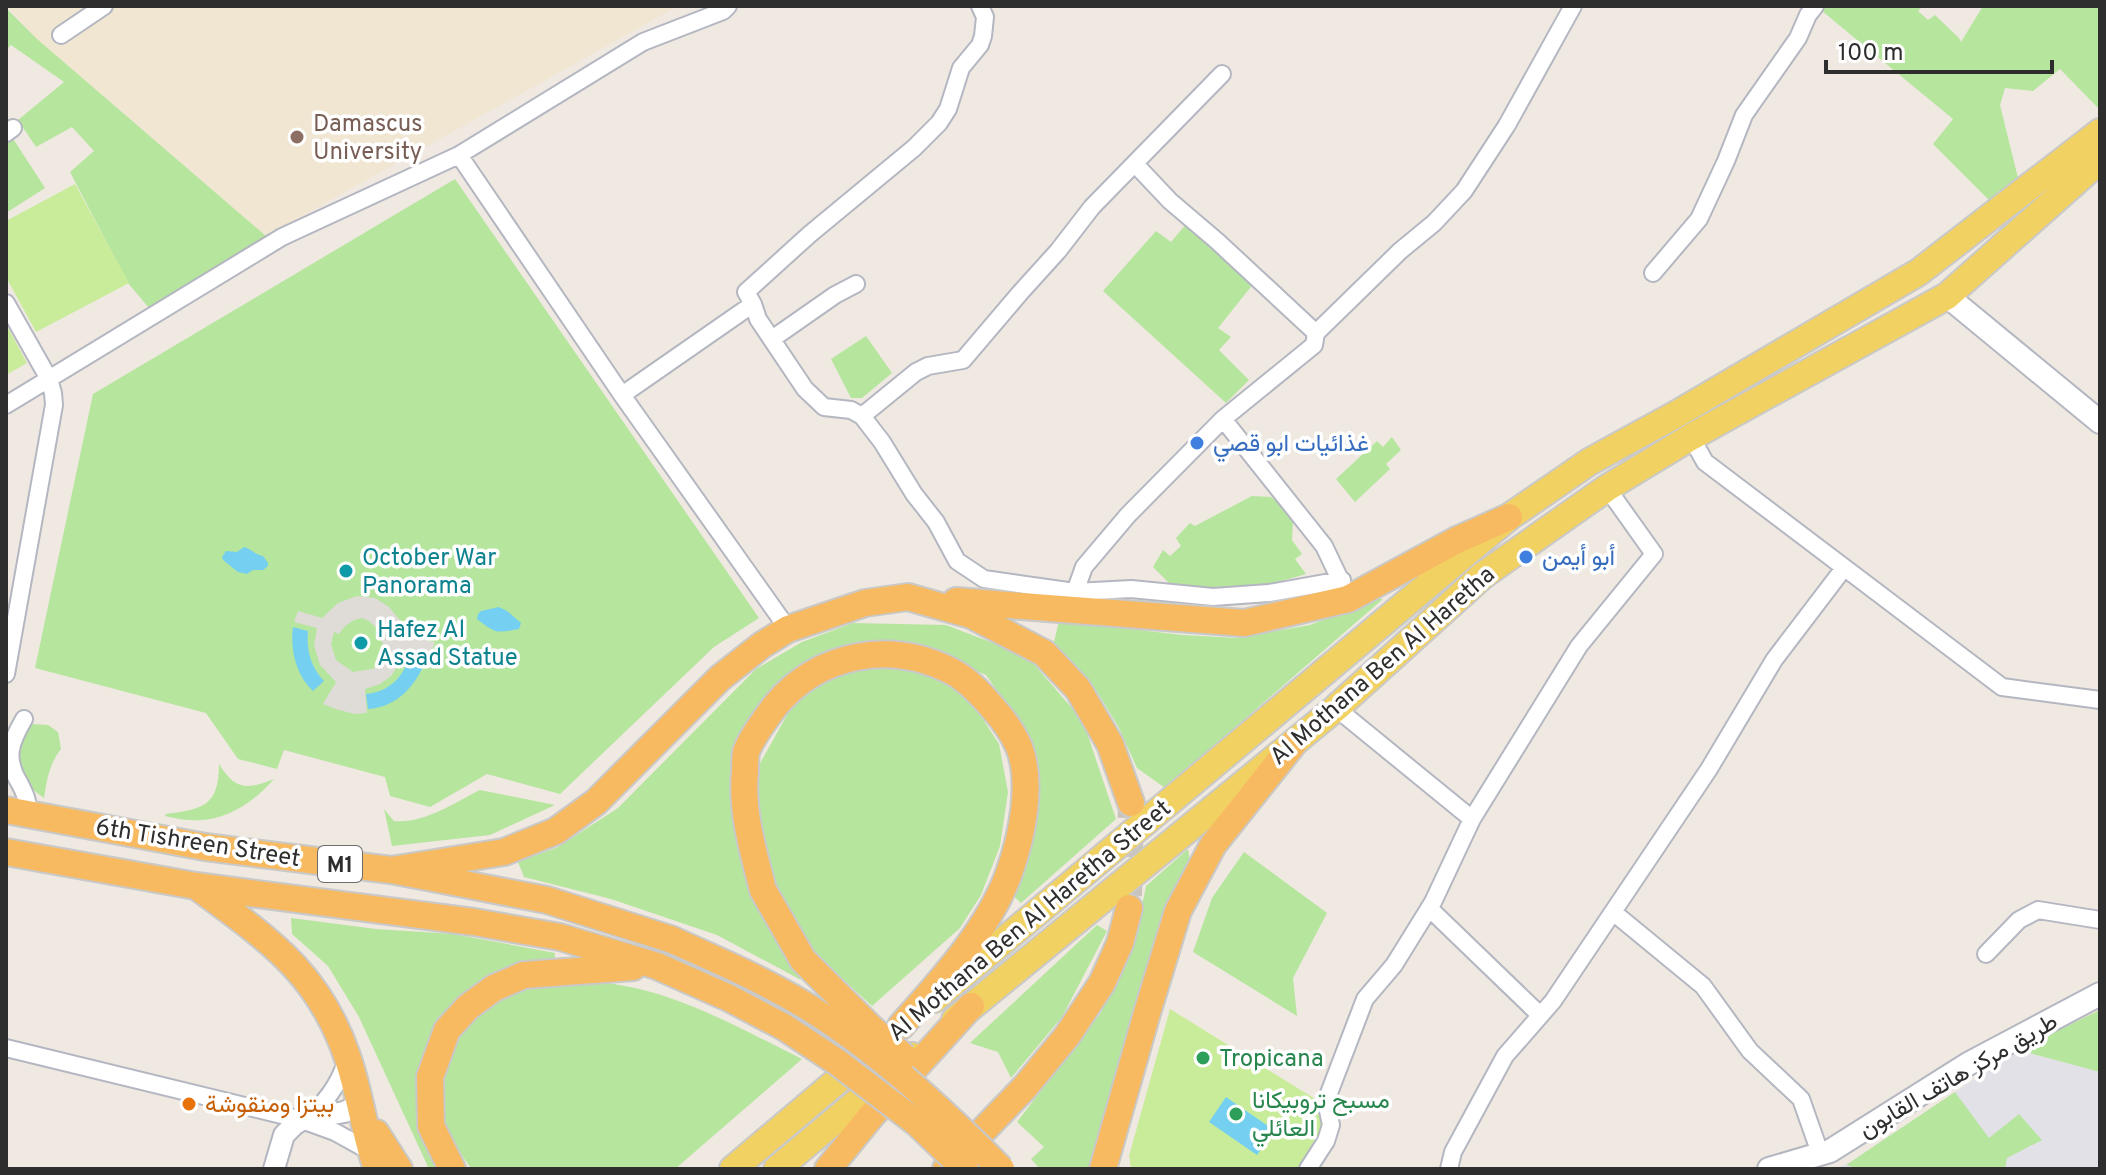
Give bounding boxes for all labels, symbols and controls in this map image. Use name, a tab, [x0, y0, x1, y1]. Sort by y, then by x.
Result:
scale bar	[1826, 24, 2052, 74]
text: 100 m	[1838, 39, 1904, 69]
place label: Damascus University	[313, 110, 423, 168]
marker: Damascus University	[288, 128, 306, 146]
place label: غذائيات ابو قصي	[1213, 430, 1369, 462]
marker: غذائيات ابو قصي	[1188, 434, 1206, 452]
place label: أبو أيمن	[1542, 543, 1616, 574]
place label: October War Panorama	[362, 544, 497, 602]
marker: أبو أيمن	[1517, 548, 1535, 566]
street label: Al Mothana Ben Al Haretha	[1265, 561, 1502, 772]
marker: October War Panorama	[337, 562, 355, 580]
place label: Hafez Al Assad Statue	[377, 616, 518, 674]
marker: Hafez Al Assad Statue	[352, 634, 370, 652]
street label: Al Mothana Ben Al Haretha Street	[883, 794, 1178, 1049]
street label: 6th Tishreen Street	[93, 813, 302, 875]
road number: M1	[318, 846, 362, 882]
street label: طريق مركز هاتف القابون	[1854, 1008, 2064, 1146]
place label: Tropicana	[1219, 1045, 1324, 1075]
marker: Tropicana	[1194, 1049, 1212, 1067]
place label: مسبح تروبيكانا العائلي	[1252, 1087, 1390, 1147]
place label: بيتزا ومنقوشة	[205, 1091, 334, 1121]
marker: بيتزا ومنقوشة	[180, 1095, 198, 1113]
marker: مسبح تروبيكانا العائلي	[1227, 1105, 1245, 1123]

